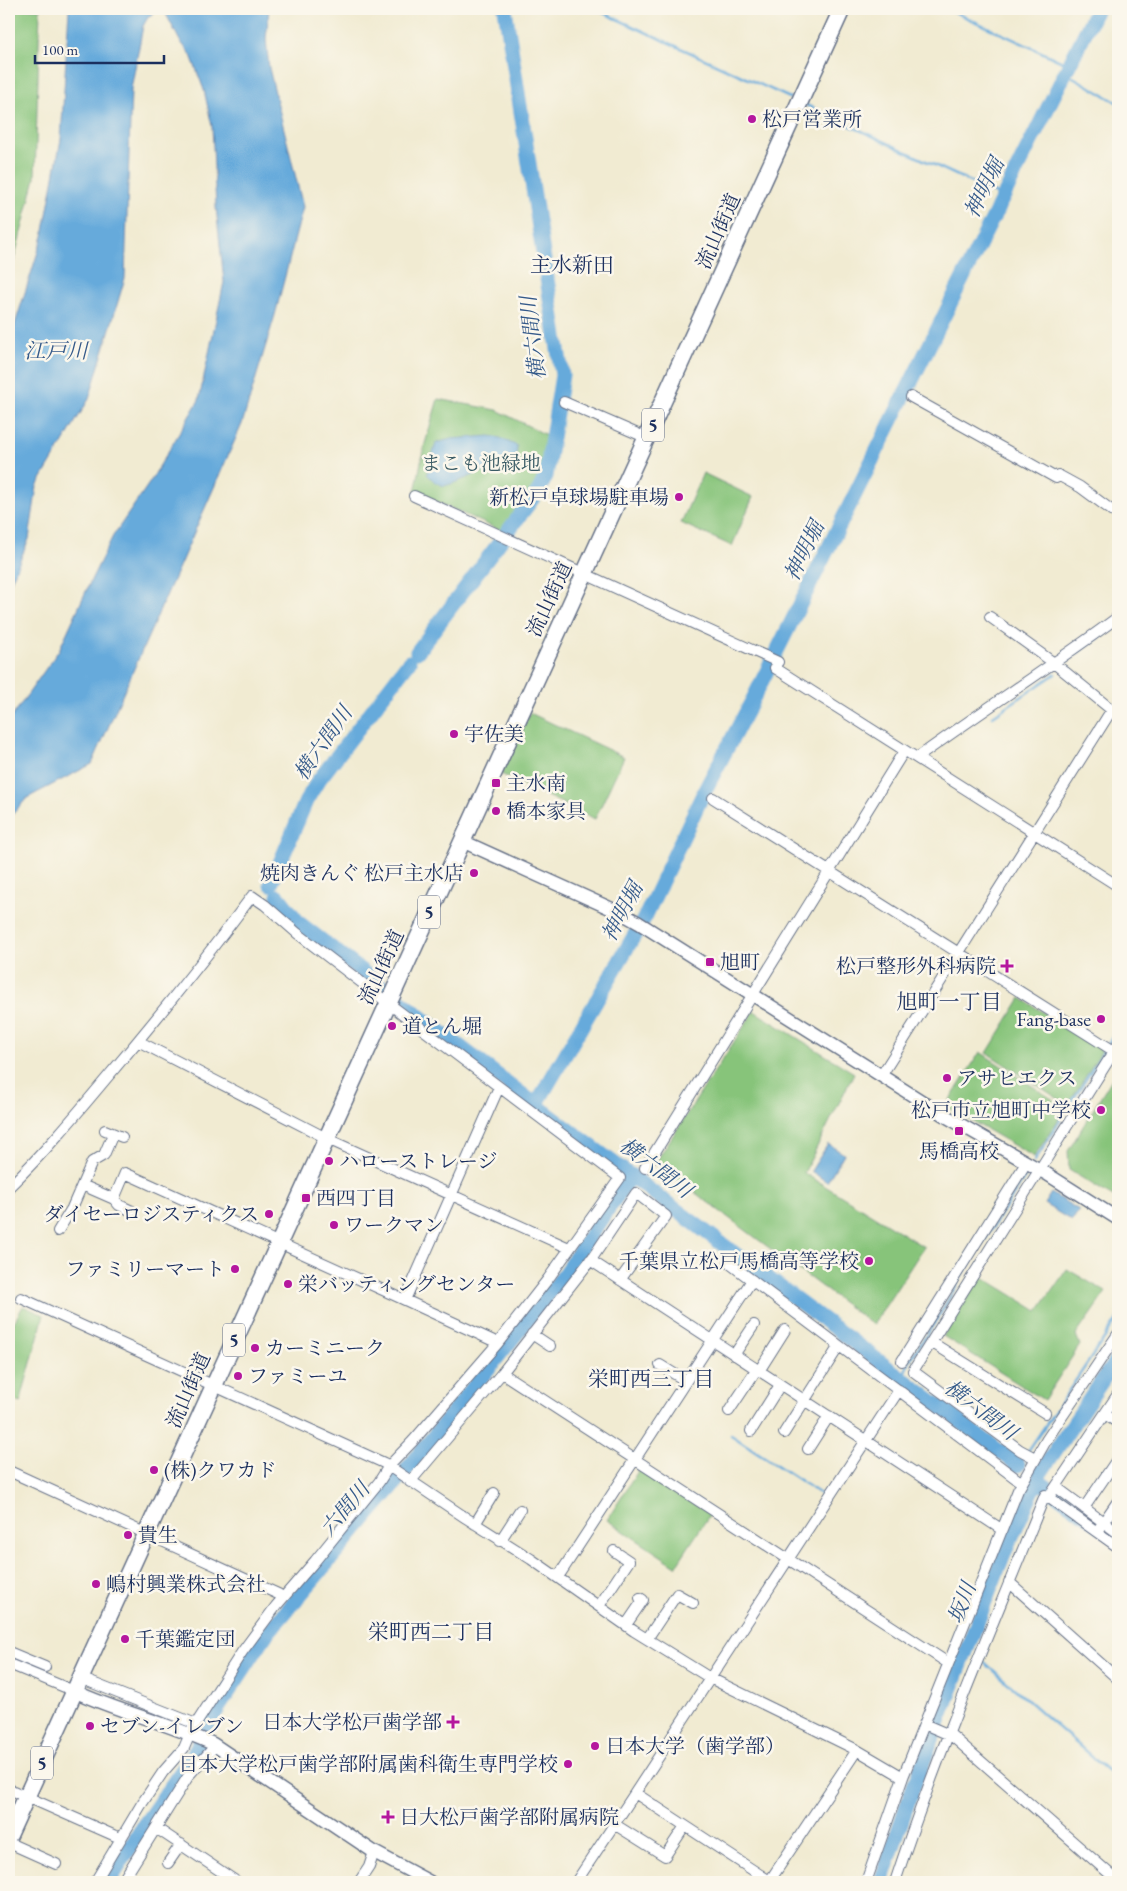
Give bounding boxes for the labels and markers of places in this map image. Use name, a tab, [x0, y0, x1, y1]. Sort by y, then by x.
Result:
place label: 松戸営業所	[762, 106, 862, 132]
marker: 松戸営業所	[746, 113, 758, 125]
place label: 新松戸卓球場駐車場	[489, 484, 669, 510]
marker: 新松戸卓球場駐車場	[673, 491, 685, 503]
place label: 宇佐美	[464, 721, 524, 747]
marker: 宇佐美	[448, 728, 460, 740]
place label: 主水南	[506, 770, 566, 796]
marker: 主水南	[490, 777, 502, 789]
place label: 橋本家具	[506, 798, 586, 824]
marker: 橋本家具	[490, 805, 502, 817]
place label: 焼肉きんぐ 松戸主水店	[260, 860, 464, 886]
marker: 焼肉きんぐ 松戸主水店	[468, 867, 480, 879]
place label: 旭町	[720, 949, 760, 975]
place label: 松戸整形外科病院	[836, 953, 996, 979]
marker: 旭町	[704, 956, 716, 968]
marker: 松戸整形外科病院	[1000, 959, 1014, 973]
place label: Fang-base	[1017, 1006, 1091, 1032]
place label: 道とん堀	[402, 1013, 482, 1039]
marker: Fang-base	[1095, 1013, 1107, 1025]
marker: 道とん堀	[386, 1020, 398, 1032]
place label: アサヒエクス	[957, 1065, 1077, 1091]
marker: アサヒエクス	[941, 1072, 953, 1084]
place label: 松戸市立旭町中学校	[911, 1097, 1091, 1123]
marker: 松戸市立旭町中学校	[1095, 1104, 1107, 1116]
marker: 馬橋高校	[953, 1125, 965, 1137]
place label: 馬橋高校	[919, 1138, 999, 1164]
place label: ハローストレージ	[339, 1148, 498, 1174]
marker: ハローストレージ	[323, 1155, 335, 1167]
place label: 西四丁目	[316, 1185, 396, 1211]
marker: 西四丁目	[300, 1192, 312, 1204]
place label: ダイセーロジスティクス	[44, 1201, 259, 1227]
marker: ダイセーロジスティクス	[263, 1208, 275, 1220]
place label: ワークマン	[344, 1212, 444, 1238]
marker: ワークマン	[328, 1219, 340, 1231]
place label: 千葉県立松戸馬橋高等学校	[619, 1248, 859, 1274]
marker: 千葉県立松戸馬橋高等学校	[863, 1255, 875, 1267]
place label: ファミリーマート	[65, 1256, 225, 1282]
marker: ファミリーマート	[229, 1263, 241, 1275]
place label: 栄バッティングセンター	[298, 1271, 515, 1297]
marker: 栄バッティングセンター	[282, 1278, 294, 1290]
place label: カーミニーク	[265, 1335, 385, 1361]
marker: カーミニーク	[249, 1342, 261, 1354]
place label: ファミーユ	[248, 1363, 348, 1389]
marker: ファミーユ	[232, 1370, 244, 1382]
place label: (株)クワカド	[164, 1457, 277, 1483]
marker: (株)クワカド	[148, 1464, 160, 1476]
place label: 貴生	[138, 1522, 178, 1548]
marker: 貴生	[122, 1529, 134, 1541]
place label: 嶋村興業株式会社	[106, 1571, 266, 1597]
marker: 嶋村興業株式会社	[90, 1578, 102, 1590]
place label: 千葉鑑定団	[135, 1626, 235, 1652]
marker: 千葉鑑定団	[119, 1633, 131, 1645]
place label: 日本大学松戸歯学部	[262, 1709, 442, 1735]
place label: セブン-イレブン	[100, 1713, 244, 1739]
marker: 日本大学松戸歯学部	[446, 1715, 460, 1729]
marker: セブン-イレブン	[84, 1720, 96, 1732]
place label: 日本大学（歯学部）	[605, 1733, 785, 1759]
marker: 日本大学（歯学部）	[589, 1740, 601, 1752]
place label: 日本大学松戸歯学部附属歯科衛生専門学校	[178, 1751, 558, 1777]
marker: 日本大学松戸歯学部附属歯科衛生専門学校	[562, 1758, 574, 1770]
place label: 日大松戸歯学部附属病院	[399, 1804, 619, 1830]
marker: 日大松戸歯学部附属病院	[381, 1810, 395, 1824]

